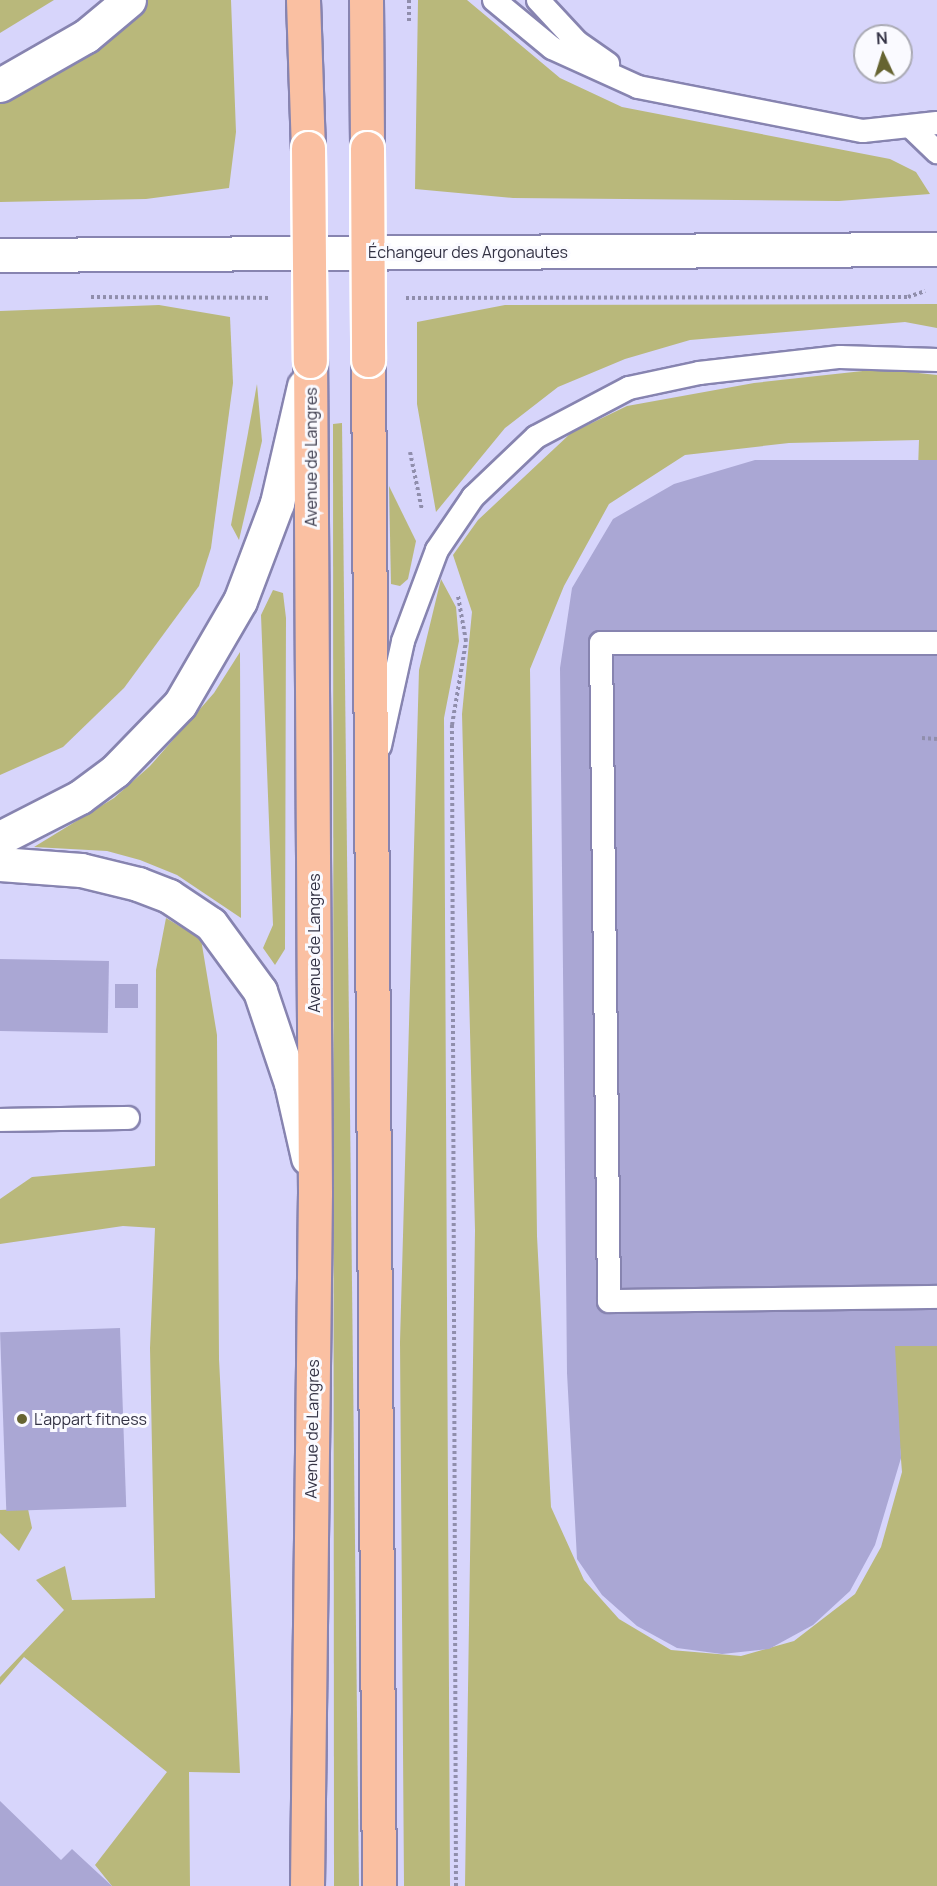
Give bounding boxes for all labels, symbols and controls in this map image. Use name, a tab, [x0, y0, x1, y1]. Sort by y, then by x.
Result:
north arrow	[853, 24, 913, 84]
text: N	[875, 27, 888, 49]
street label: Échangeur des Argonautes	[368, 242, 568, 262]
street label: Avenue de Langres	[301, 387, 321, 527]
street label: Avenue de Langres	[304, 873, 324, 1013]
street label: Avenue de Langres	[301, 1359, 323, 1499]
place label: L'appart fitness	[34, 1409, 147, 1429]
marker: L'appart fitness	[15, 1412, 29, 1426]

